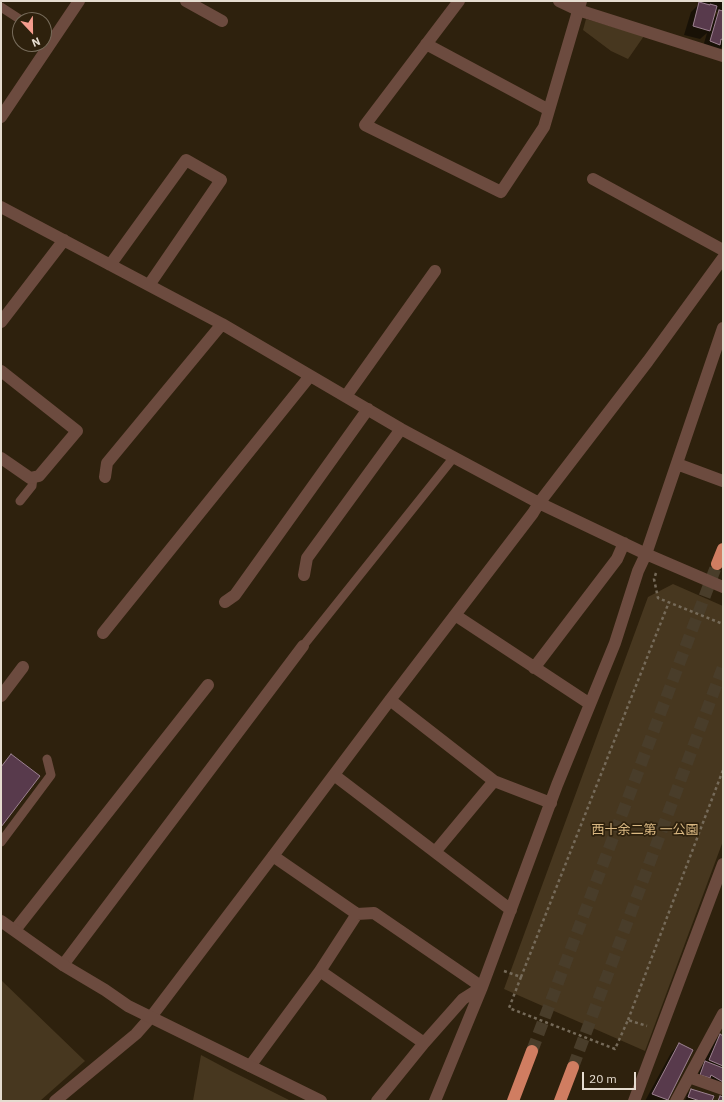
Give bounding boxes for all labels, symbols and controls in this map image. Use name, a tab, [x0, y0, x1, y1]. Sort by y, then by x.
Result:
north arrow	[12, 12, 52, 52]
text: N	[30, 34, 42, 50]
park label: 西十余二第 一公園	[591, 822, 699, 838]
scale bar	[584, 1064, 638, 1090]
text: 20 m	[589, 1071, 617, 1086]

